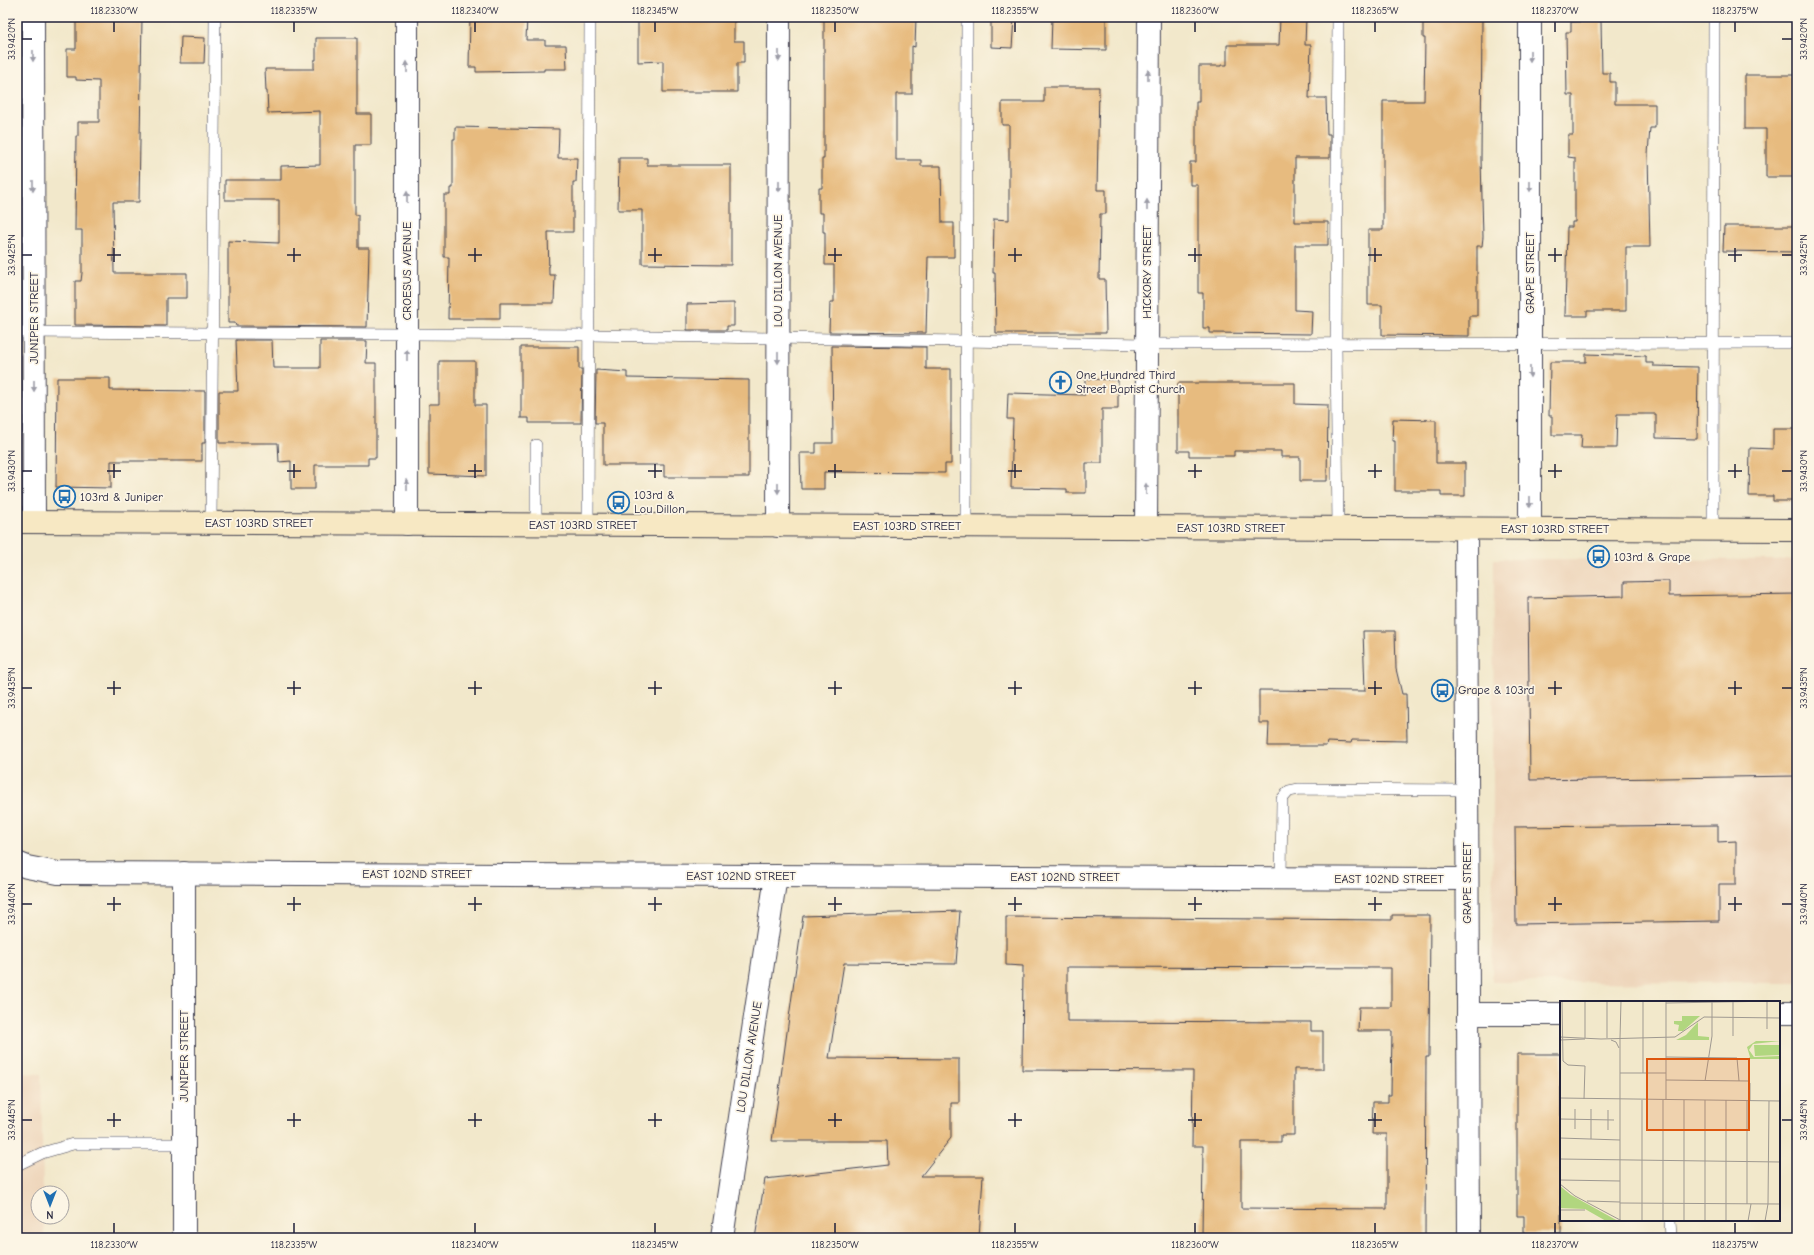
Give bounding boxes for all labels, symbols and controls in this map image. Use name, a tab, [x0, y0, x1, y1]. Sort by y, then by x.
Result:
text: 118.2330°W	[90, 5, 138, 17]
text: 118.2335°W	[271, 5, 318, 17]
text: 118.2340°W	[452, 5, 499, 17]
text: 118.2345°W	[632, 5, 678, 17]
text: 118.2350°W	[811, 5, 859, 17]
text: 118.2355°W	[992, 5, 1039, 17]
text: 118.2360°W	[1171, 5, 1219, 17]
text: 118.2365°W	[1352, 5, 1399, 17]
text: 118.2370°W	[1532, 5, 1579, 17]
text: 118.2375°W	[1712, 5, 1758, 17]
text: 33.9420°N	[6, 18, 18, 60]
text: 33.9420°N	[1798, 18, 1810, 60]
one-way arrow	[30, 50, 36, 63]
one-way arrow	[776, 50, 782, 63]
one-way arrow	[1527, 50, 1533, 63]
one-way arrow	[404, 60, 410, 73]
one-way arrow	[1145, 68, 1151, 81]
one-way arrow	[30, 180, 36, 193]
one-way arrow	[775, 180, 782, 192]
one-way arrow	[1527, 180, 1533, 193]
one-way arrow	[404, 190, 410, 203]
one-way arrow	[1144, 198, 1150, 211]
street label: LOU DILLON AVENUE	[771, 215, 785, 327]
street label: CROESUS AVENUE	[400, 222, 414, 320]
street label: HICKORY STREET	[1140, 225, 1154, 319]
street label: GRAPE STREET	[1523, 232, 1537, 314]
text: 33.9425°N	[6, 234, 18, 276]
text: 33.9425°N	[1798, 234, 1810, 276]
street label: JUNIPER STREET	[27, 271, 41, 364]
one-way arrow	[404, 348, 410, 361]
one-way arrow	[775, 352, 781, 365]
one-way arrow	[1527, 366, 1533, 379]
place label: One Hundred Third Street Baptist Church	[1076, 368, 1185, 396]
church icon: One Hundred Third Street Baptist Church	[1048, 369, 1074, 395]
one-way arrow	[31, 380, 37, 393]
text: 33.9430°N	[6, 450, 18, 492]
text: 33.9430°N	[1798, 450, 1810, 492]
one-way arrow	[404, 478, 410, 491]
one-way arrow	[775, 482, 781, 495]
one-way arrow	[1143, 482, 1149, 495]
bus stop icon: 103rd & Juniper	[52, 484, 78, 510]
place label: 103rd & Lou Dillon	[634, 488, 685, 516]
bus stop icon: 103rd & Lou Dillon	[605, 489, 631, 515]
place label: 103rd & Juniper	[80, 490, 163, 504]
one-way arrow	[1527, 496, 1533, 509]
street label: EAST 103RD STREET	[205, 516, 314, 530]
street label: EAST 103RD STREET	[529, 518, 638, 532]
street label: EAST 103RD STREET	[853, 519, 962, 533]
street label: EAST 103RD STREET	[1177, 521, 1286, 535]
street label: EAST 103RD STREET	[1501, 522, 1610, 536]
bus stop icon: 103rd & Grape	[1585, 544, 1611, 570]
place label: 103rd & Grape	[1614, 550, 1690, 564]
text: 33.9435°N	[6, 667, 18, 709]
text: 33.9435°N	[1798, 667, 1810, 709]
bus stop icon: Grape & 103rd	[1430, 677, 1456, 703]
place label: Grape & 103rd	[1458, 683, 1534, 697]
street label: GRAPE STREET	[1460, 842, 1474, 924]
street label: EAST 102ND STREET	[362, 867, 473, 881]
street label: EAST 102ND STREET	[686, 869, 797, 883]
street label: EAST 102ND STREET	[1010, 870, 1121, 884]
street label: EAST 102ND STREET	[1334, 872, 1445, 886]
text: 33.9440°N	[6, 883, 18, 925]
text: 33.9440°N	[1798, 883, 1810, 925]
street label: LOU DILLON AVENUE	[733, 1000, 765, 1114]
inset map	[1560, 1001, 1780, 1221]
street label: JUNIPER STREET	[177, 1009, 191, 1102]
text: 33.9445°N	[6, 1099, 18, 1141]
text: 33.9445°N	[1798, 1099, 1810, 1141]
north arrow	[30, 1185, 70, 1225]
text: N	[46, 1208, 54, 1221]
text: 118.2330°W	[90, 1239, 138, 1251]
text: 118.2335°W	[271, 1239, 318, 1251]
text: 118.2340°W	[452, 1239, 499, 1251]
text: 118.2345°W	[632, 1239, 678, 1251]
text: 118.2350°W	[811, 1239, 859, 1251]
text: 118.2355°W	[992, 1239, 1039, 1251]
text: 118.2360°W	[1171, 1239, 1219, 1251]
text: 118.2365°W	[1352, 1239, 1399, 1251]
text: 118.2370°W	[1532, 1239, 1579, 1251]
text: 118.2375°W	[1712, 1239, 1758, 1251]

